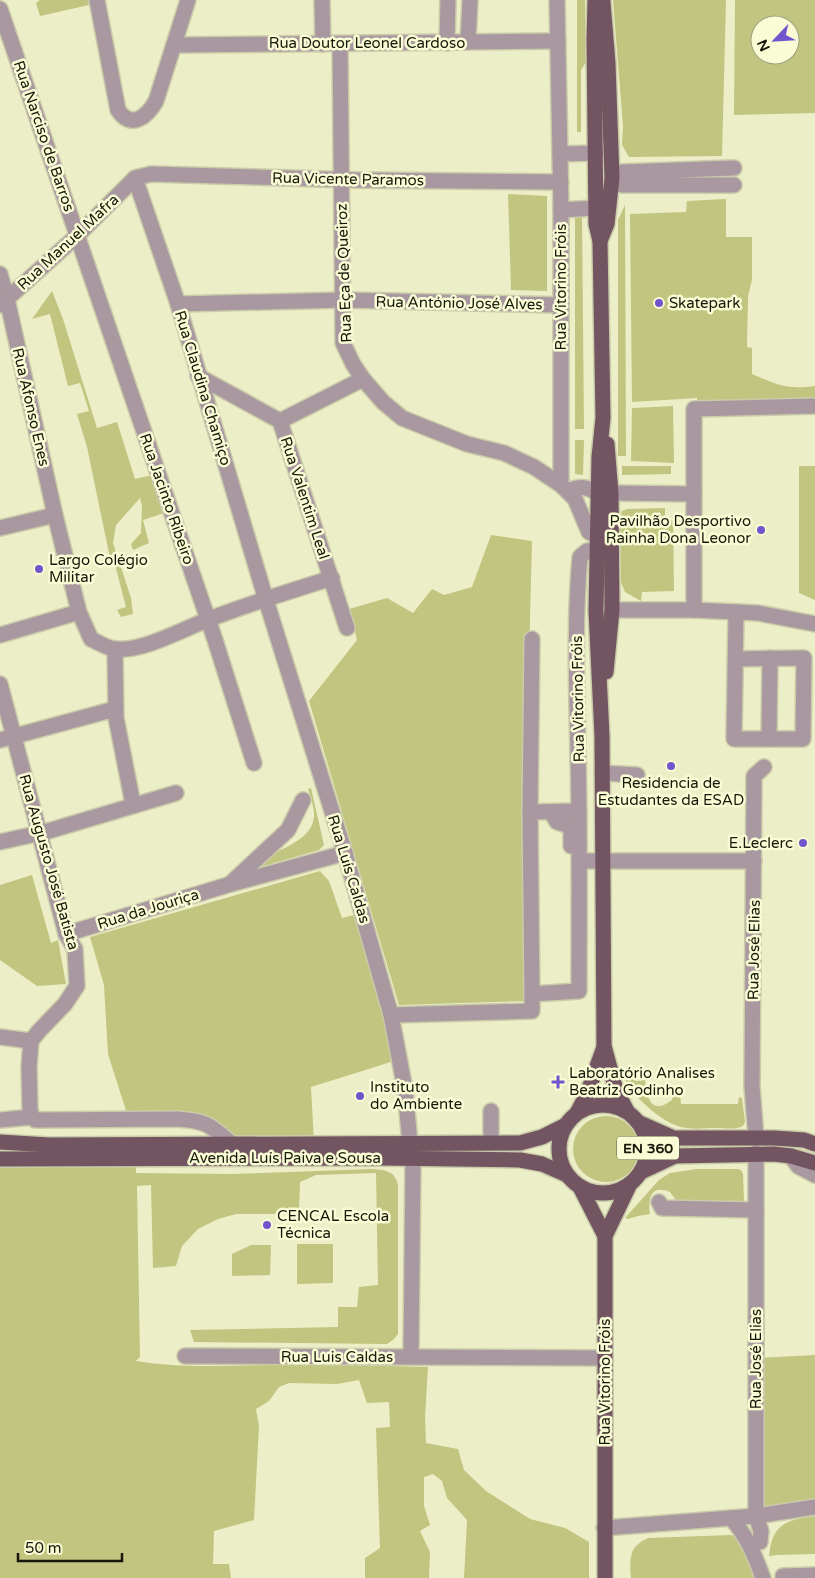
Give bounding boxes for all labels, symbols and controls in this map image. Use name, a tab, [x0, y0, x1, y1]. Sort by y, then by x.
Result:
north arrow	[750, 15, 800, 65]
street label: Rua Doutor Leonel Cardoso	[269, 34, 465, 52]
text: N	[754, 37, 774, 54]
street label: Rua Narciso de Barros	[10, 58, 78, 214]
street label: Rua Vicente Paramos	[272, 169, 424, 189]
street label: Rua Manuel Mafra	[14, 190, 122, 294]
street label: Rua Eça de Queiroz	[333, 203, 355, 343]
street label: Rua Vitorino Fróis	[552, 224, 570, 350]
street label: Rua António José Alves	[375, 293, 543, 313]
place label: Skatepark	[669, 294, 740, 312]
marker: Skatepark	[653, 297, 665, 309]
street label: Rua Claudina Chamiço	[171, 308, 235, 468]
street label: Rua Afonso Enes	[9, 346, 53, 468]
street label: Rua Jacinto Ribeiro	[136, 431, 198, 567]
street label: Rua Valentim Leal	[277, 434, 333, 562]
place label: Pavilhão Desportivo Rainha Dona Leonor	[606, 512, 751, 547]
marker: Pavilhão Desportivo Rainha Dona Leonor	[755, 524, 767, 536]
place label: Largo Colégio Militar	[49, 551, 148, 586]
marker: Largo Colégio Militar	[33, 563, 45, 575]
street label: Rua Vitorino Fróis	[568, 635, 588, 763]
marker: Residencia de Estudantes da ESAD	[665, 760, 677, 772]
street label: Rua Augusto José Batista	[15, 772, 83, 952]
place label: Residencia de Estudantes da ESAD	[598, 774, 744, 809]
street label: Rua Luís Caldas	[324, 813, 374, 925]
place label: E.Leclerc	[729, 834, 793, 852]
marker: E.Leclerc	[797, 837, 809, 849]
street label: Rua da Jouriça	[95, 885, 201, 933]
street label: Rua José Elias	[744, 900, 764, 1000]
place label: Laboratório Analises Beatriz Godinho	[569, 1064, 715, 1099]
marker: Laboratório Analises Beatriz Godinho	[551, 1075, 565, 1089]
place label: Instituto do Ambiente	[370, 1078, 462, 1113]
marker: Instituto do Ambiente	[354, 1090, 366, 1102]
road number: EN 360	[617, 1136, 679, 1160]
street label: Avenida Luís Paiva e Sousa	[189, 1149, 381, 1167]
place label: CENCAL Escola Técnica	[277, 1207, 389, 1242]
marker: CENCAL Escola Técnica	[261, 1219, 273, 1231]
street label: Rua José Elias	[747, 1309, 765, 1409]
street label: Rua Vitorino Fróis	[596, 1319, 614, 1445]
street label: Rua Luis Caldas	[281, 1348, 393, 1366]
scale bar	[18, 1530, 121, 1562]
text: 50 m	[25, 1539, 62, 1557]

